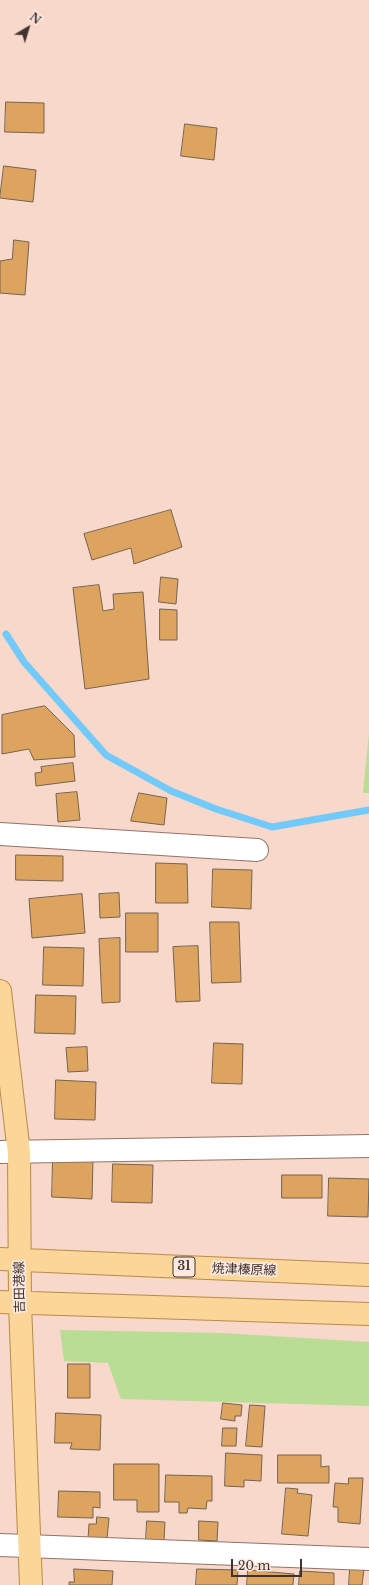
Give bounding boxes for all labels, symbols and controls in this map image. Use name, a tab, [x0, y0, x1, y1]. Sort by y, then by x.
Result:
north arrow	[8, 8, 48, 48]
text: N	[27, 10, 44, 27]
road number: 31	[173, 1257, 195, 1277]
street label: 吉田港線	[12, 1261, 28, 1313]
street label: 焼津榛原線	[211, 1261, 277, 1279]
scale bar	[233, 1551, 304, 1577]
text: 20 m	[238, 1558, 270, 1573]

